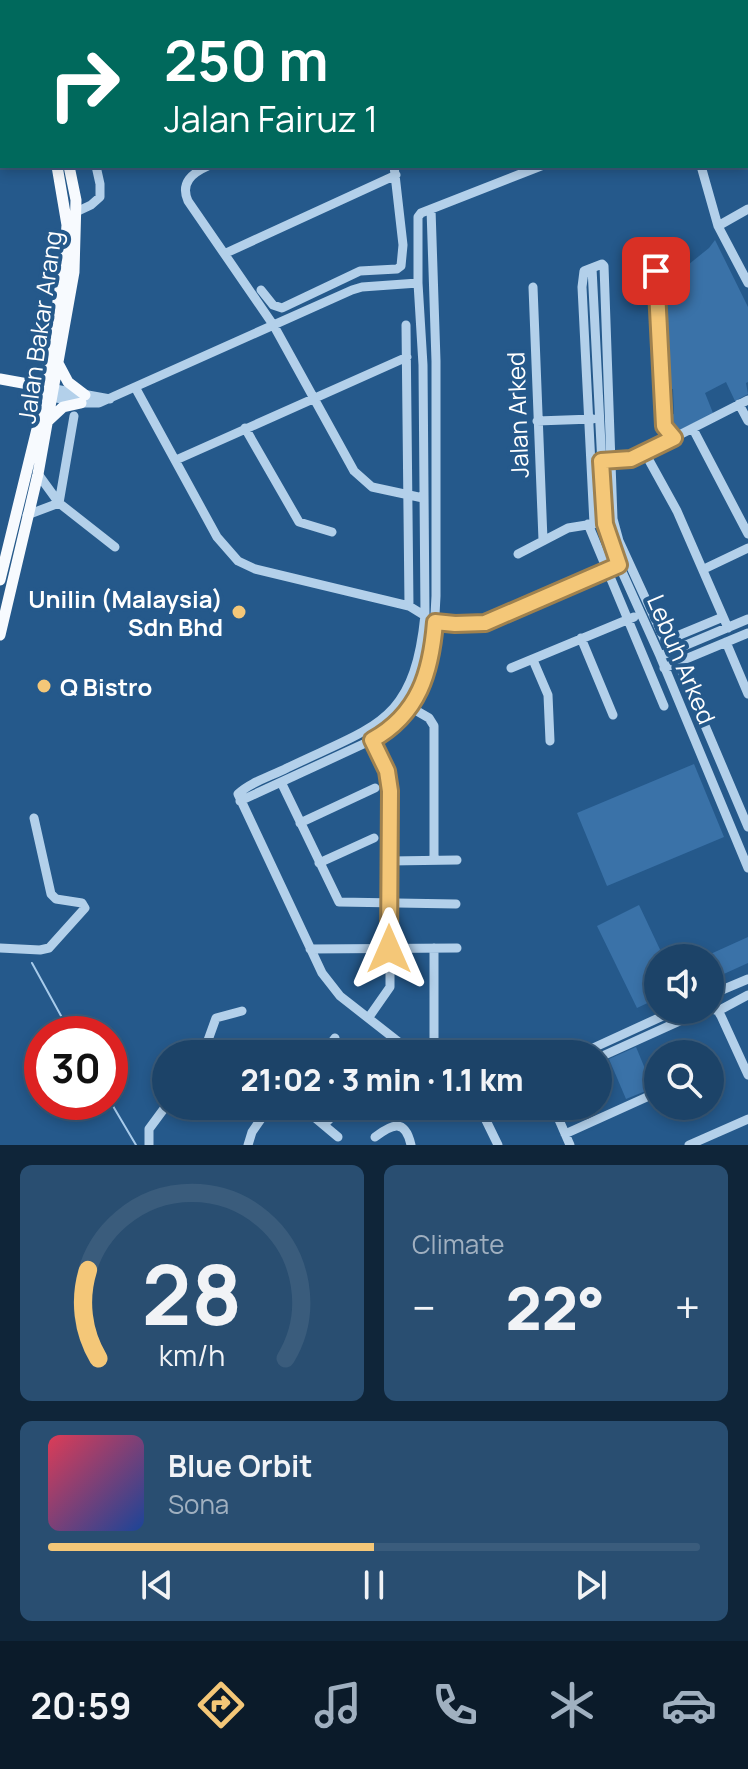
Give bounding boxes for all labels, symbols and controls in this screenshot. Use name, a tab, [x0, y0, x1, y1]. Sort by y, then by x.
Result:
text: 250 m	[164, 21, 329, 98]
icon: right	[32, 32, 136, 136]
text: Jalan Fairuz 1	[164, 94, 378, 143]
street label: Jalan Bakar Arang	[9, 228, 69, 426]
pin	[622, 237, 690, 305]
icon: arrive	[634, 249, 678, 293]
street label: Jalan Arked	[498, 351, 536, 479]
place label: Unilin (Malaysia) Sdn Bhd	[28, 582, 223, 643]
street label: Lebuh Arked	[640, 589, 724, 729]
marker: Unilin (Malaysia) Sdn Bhd	[230, 603, 248, 621]
place label: Q Bistro	[60, 670, 152, 703]
marker: Q Bistro	[35, 677, 53, 695]
position arrow	[347, 907, 431, 991]
map controls	[644, 944, 724, 1120]
button: sound	[644, 944, 724, 1024]
speed limit sign: 30	[24, 1016, 128, 1120]
button: search	[644, 1040, 724, 1120]
text: 21:02 · 3 min · 1.1 km	[241, 1059, 523, 1100]
text: Climate	[412, 1226, 504, 1262]
text: 28	[142, 1236, 242, 1350]
text: 22°	[505, 1266, 605, 1348]
text: −	[412, 1277, 436, 1337]
text: +	[675, 1277, 700, 1337]
text: km/h	[159, 1336, 225, 1375]
text: Blue Orbit	[168, 1445, 313, 1486]
text: Sona	[168, 1486, 229, 1522]
icon: previous	[135, 1563, 179, 1607]
icon: pause	[352, 1563, 396, 1607]
icon: next	[569, 1563, 613, 1607]
icon: directions	[193, 1677, 249, 1733]
icon: music	[310, 1677, 366, 1733]
icon: phone	[427, 1677, 483, 1733]
icon: climate	[544, 1677, 600, 1733]
icon: car	[661, 1677, 717, 1733]
text: 20:59	[31, 1681, 132, 1730]

